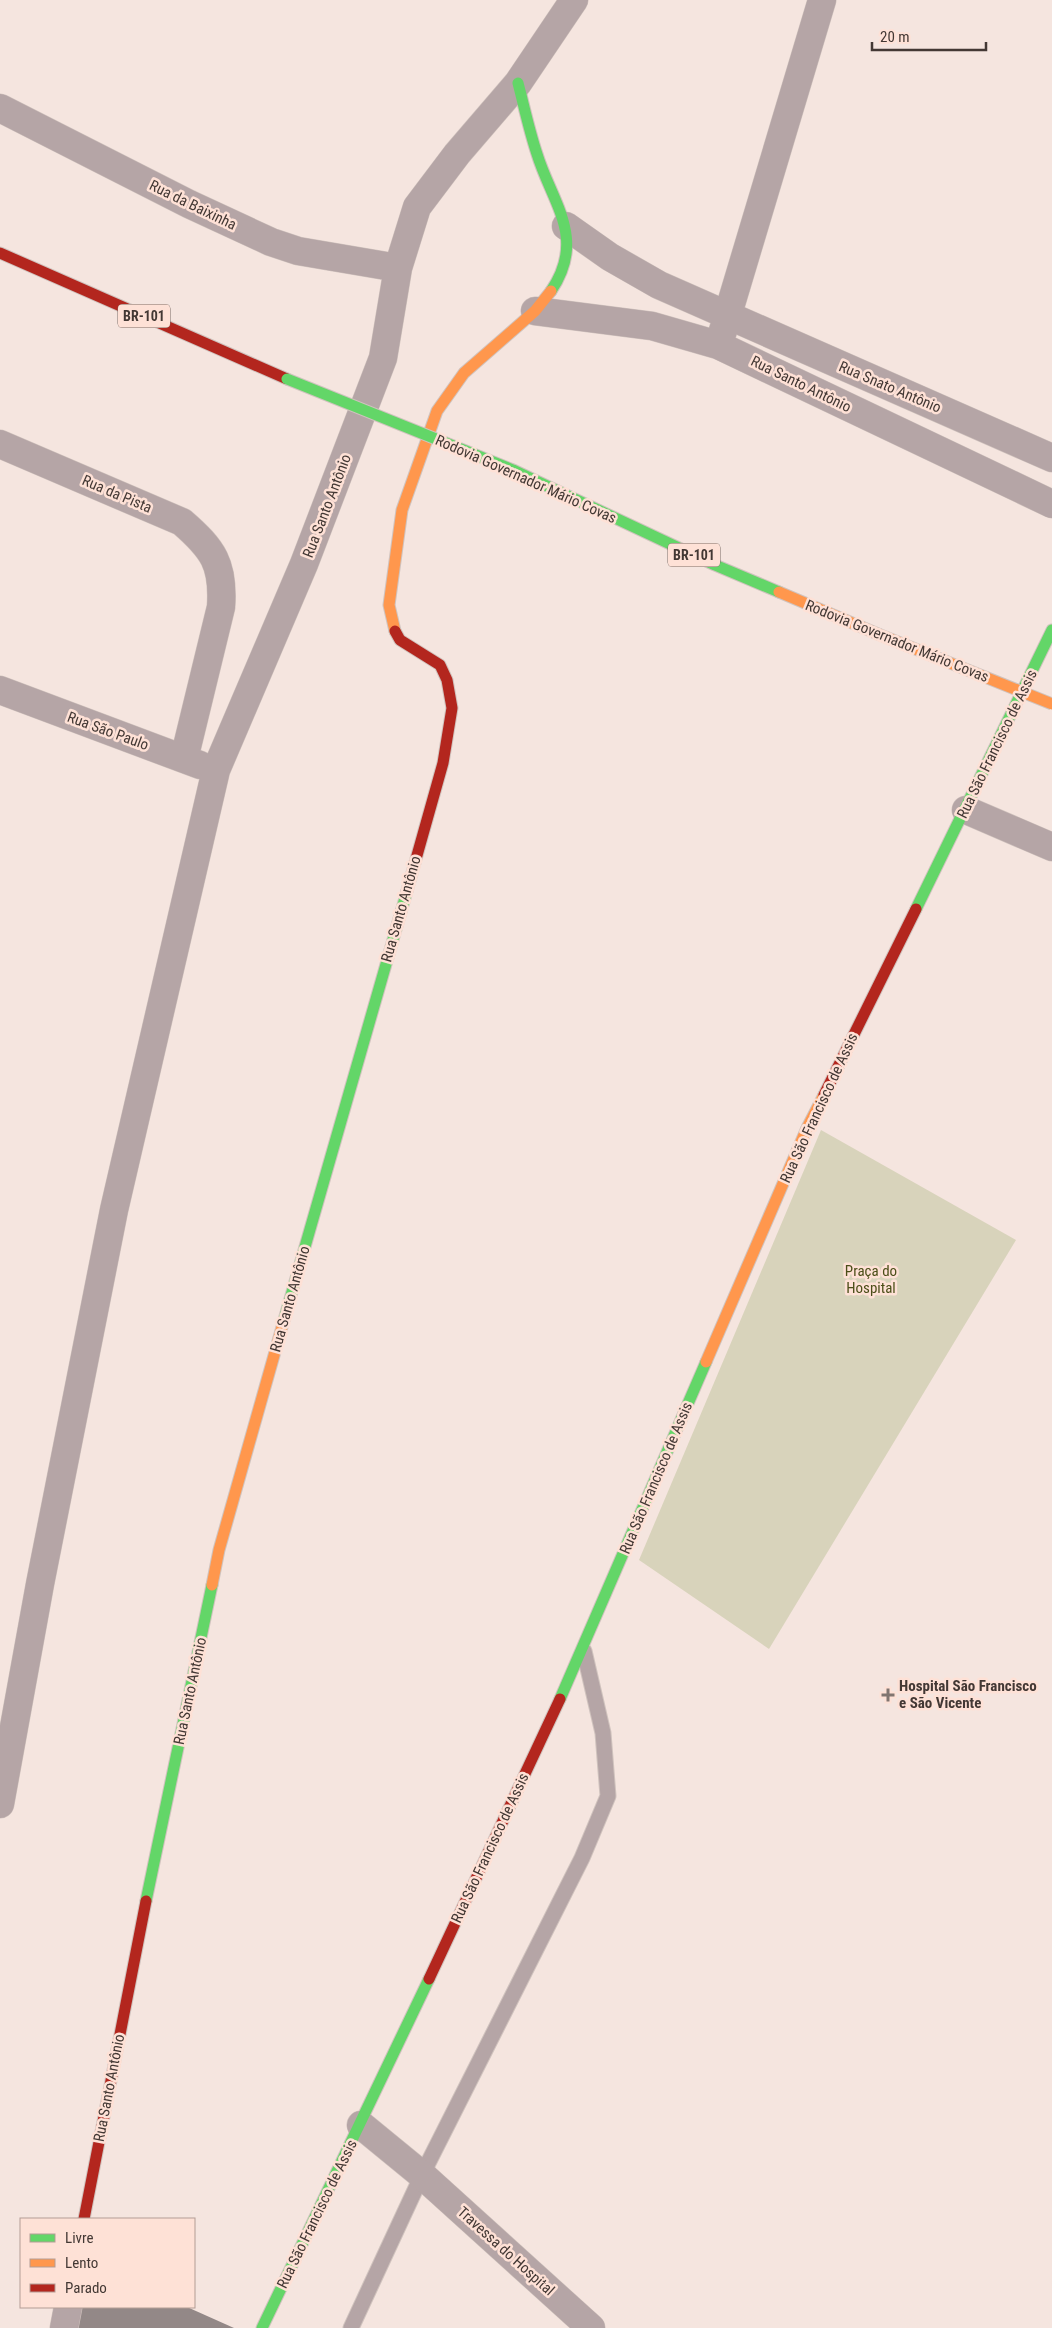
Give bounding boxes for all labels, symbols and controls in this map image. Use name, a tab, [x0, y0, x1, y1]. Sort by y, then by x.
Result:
scale bar	[872, 20, 986, 52]
text: 20 m	[880, 28, 910, 46]
street label: Rua da Baixinha	[147, 176, 239, 234]
road number: BR-101	[118, 304, 170, 328]
street label: Rua Santo Antônio	[748, 352, 854, 416]
street label: Rua Snato Antônio	[836, 357, 944, 417]
street label: Rodovia Governador Mário Covas	[433, 431, 619, 527]
street label: Rua Santo Antônio	[299, 452, 355, 560]
street label: Rua da Pista	[79, 471, 155, 517]
road number: BR-101	[668, 544, 720, 566]
street label: Rodovia Governador Mário Covas	[803, 596, 991, 686]
street label: Rua São Francisco de Assis	[953, 667, 1041, 821]
street label: Rua São Paulo	[65, 708, 151, 754]
street label: Rua Santo Antônio	[377, 854, 425, 964]
street label: Rua São Francisco de Assis	[776, 1030, 862, 1186]
street label: Rua Santo Antônio	[266, 1244, 314, 1354]
park label: Praça do Hospital	[845, 1262, 897, 1297]
street label: Rua São Francisco de Assis	[616, 1399, 696, 1557]
street label: Rua Santo Antônio	[170, 1636, 210, 1746]
place label: Hospital São Francisco e São Vicente	[899, 1677, 1037, 1712]
marker: Hospital São Francisco e São Vicente	[881, 1688, 895, 1702]
street label: Rua São Francisco de Assis	[447, 1770, 533, 1926]
street label: Rua Santo Antônio	[90, 2033, 128, 2143]
street label: Rua São Francisco de Assis	[273, 2137, 361, 2291]
street label: Travessa do Hospital	[454, 2203, 558, 2299]
legend	[20, 2218, 195, 2308]
text: Livre	[65, 2229, 93, 2247]
text: Lento	[65, 2254, 98, 2272]
text: Parado	[65, 2279, 107, 2297]

